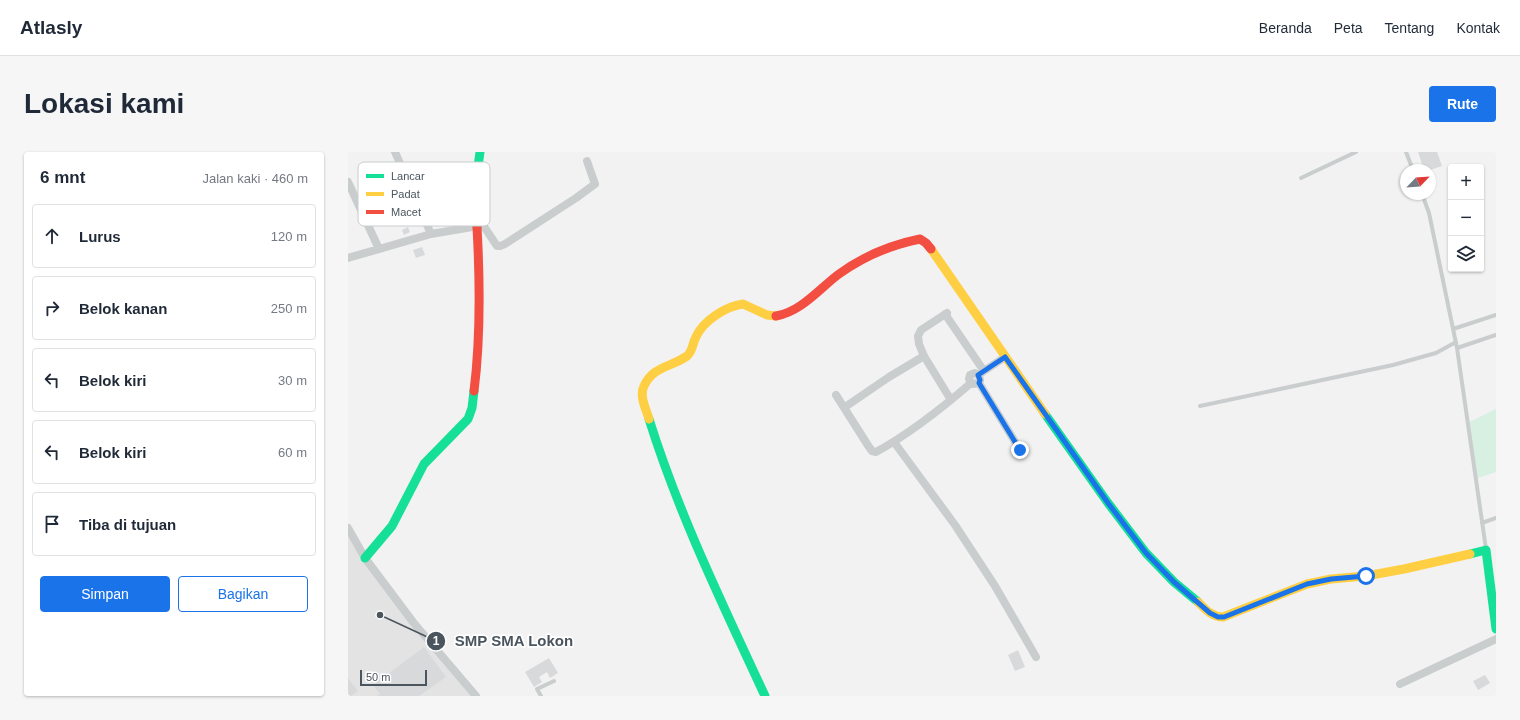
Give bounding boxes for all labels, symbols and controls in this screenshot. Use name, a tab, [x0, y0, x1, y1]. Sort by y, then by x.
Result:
text: Atlasly	[20, 17, 82, 38]
text: Beranda	[1259, 20, 1312, 36]
text: Peta	[1334, 20, 1363, 36]
text: Tentang	[1385, 20, 1434, 36]
text: Kontak	[1456, 20, 1500, 36]
button: Rute	[1429, 86, 1496, 122]
text: Lokasi kami	[24, 88, 184, 119]
legend	[358, 162, 490, 226]
north arrow	[1400, 164, 1436, 200]
map controls	[1448, 164, 1484, 272]
button: +	[1448, 164, 1484, 200]
text: 6 mnt	[40, 168, 85, 187]
text: Lancar	[391, 170, 425, 182]
text: Jalan kaki · 460 m	[203, 171, 308, 186]
text: Padat	[391, 188, 420, 200]
button: −	[1448, 200, 1484, 236]
text: Macet	[391, 206, 421, 218]
icon: ahead	[41, 225, 63, 247]
text: Lurus	[79, 228, 121, 245]
text: 120 m	[271, 229, 307, 244]
button: layers	[1448, 236, 1484, 272]
icon: right	[41, 297, 63, 319]
text: Belok kanan	[79, 300, 167, 317]
text: 250 m	[271, 301, 307, 316]
icon: left	[41, 369, 63, 391]
text: Belok kiri	[79, 372, 147, 389]
text: 30 m	[278, 373, 307, 388]
icon: left	[41, 441, 63, 463]
route end	[1011, 441, 1029, 459]
text: Belok kiri	[79, 444, 147, 461]
text: 60 m	[278, 445, 307, 460]
icon: arrive	[41, 513, 63, 535]
text: Tiba di tujuan	[79, 516, 176, 533]
route start	[1357, 567, 1375, 585]
button: Simpan	[40, 576, 170, 612]
button: Bagikan	[178, 576, 308, 612]
callout: SMP SMA Lokon	[426, 627, 582, 654]
text: SMP SMA Lokon	[455, 632, 573, 649]
text: 1	[433, 634, 440, 648]
scale bar	[360, 668, 427, 687]
text: 50 m	[366, 671, 390, 683]

